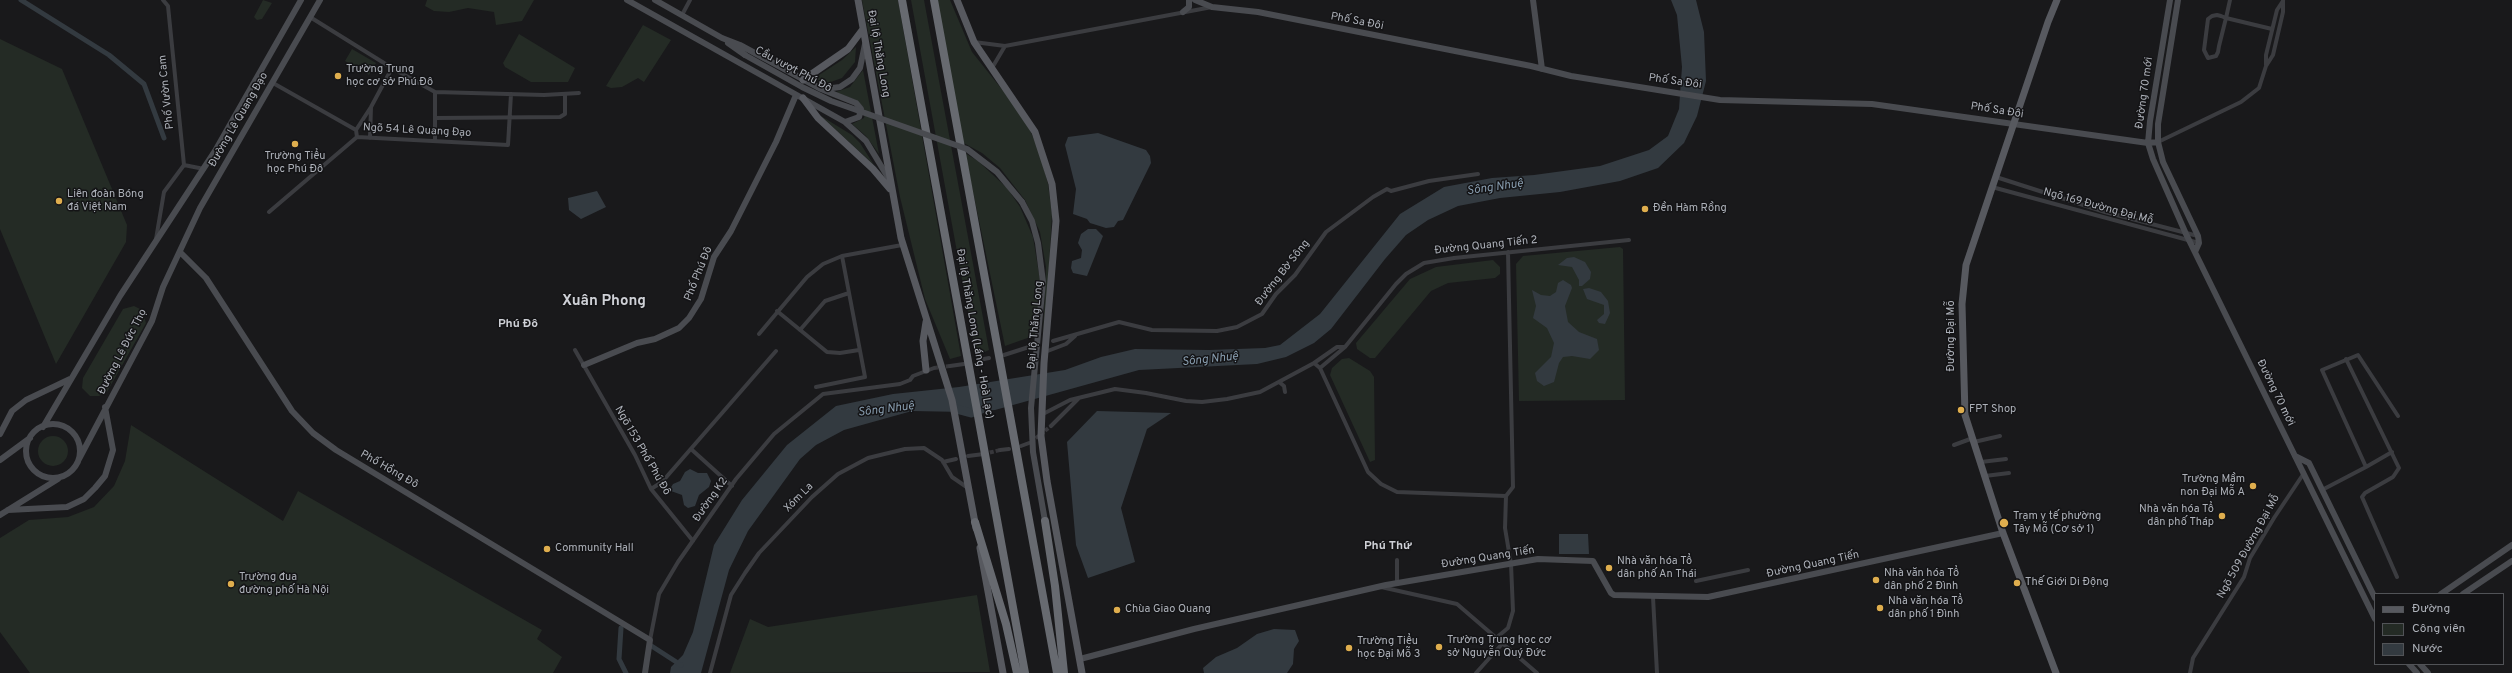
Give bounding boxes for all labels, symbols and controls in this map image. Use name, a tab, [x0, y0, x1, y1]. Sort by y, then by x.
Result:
street label: Đại lộ Thăng Long	[864, 9, 892, 99]
street label: Phố Sa Đôi	[1329, 10, 1385, 34]
street label: Cầu vượt Phú Đô	[753, 44, 833, 96]
street label: Phố Vườn Cam	[157, 54, 177, 130]
street label: Đường 70 mới	[2133, 56, 2157, 130]
place label: Trường Trung học cơ sở Phú Đô	[346, 63, 433, 89]
street label: Đường Lê Quang Đạo	[207, 70, 271, 170]
marker: Trường Trung học cơ sở Phú Đô	[333, 71, 343, 81]
street label: Phố Sa Đôi	[1648, 72, 1702, 92]
street label: Phố Sa Đôi	[1970, 100, 2024, 122]
street label: Ngõ 54 Lê Quang Đạo	[362, 122, 472, 140]
marker: Trường Tiểu học Phú Đô	[290, 139, 300, 149]
place label: Trường Tiểu học Phú Đô	[264, 150, 326, 176]
water label: Sông Nhuệ	[1466, 177, 1524, 199]
street label: Ngõ 169 Đường Đại Mỗ	[2042, 186, 2154, 228]
place label: Liên đoàn Bóng đá Việt Nam	[67, 188, 144, 214]
marker: Liên đoàn Bóng đá Việt Nam	[54, 196, 64, 206]
place label: Đền Hàm Rồng	[1653, 202, 1727, 216]
marker: Đền Hàm Rồng	[1640, 204, 1650, 214]
street label: Đường Quang Tiến 2	[1434, 234, 1538, 258]
street label: Đường Bờ Sông	[1253, 237, 1313, 309]
street label: Phố Phú Đô	[682, 245, 716, 303]
street label: Đại lộ Thăng Long (Láng - Hoà Lạc)	[953, 248, 995, 420]
street label: Đại lộ Thăng Long	[1026, 280, 1046, 370]
district label: Xuân Phong	[562, 293, 646, 311]
street label: Đường Đại Mỗ	[1945, 300, 1959, 372]
street label: Đường Lê Đức Thọ	[96, 307, 150, 397]
district label: Phú Đô	[498, 318, 538, 332]
water label: Sông Nhuệ	[1181, 350, 1239, 370]
street label: Đường 70 mới	[2253, 358, 2297, 428]
water label: Sông Nhuệ	[857, 399, 915, 421]
place label: FPT Shop	[1969, 403, 2016, 417]
street label: Ngõ 153 Phố Phú Đô	[611, 404, 673, 498]
marker: FPT Shop	[1956, 405, 1966, 415]
street label: Phố Hồng Đô	[358, 448, 420, 492]
place label: Trường Mầm non Đại Mỗ A	[2180, 473, 2245, 499]
street label: Đường K2	[691, 475, 731, 525]
street label: Xóm La	[782, 481, 816, 515]
marker: Trường Mầm non Đại Mỗ A	[2248, 481, 2258, 491]
street label: Ngõ 509 Đường Đại Mỗ	[2215, 493, 2283, 601]
place label: Nhà văn hóa Tổ dân phố Tháp	[2139, 503, 2214, 529]
place label: Trạm y tế phường Tây Mỗ (Cơ sở 1)	[2013, 510, 2101, 536]
marker: Nhà văn hóa Tổ dân phố Tháp	[2217, 511, 2227, 521]
marker: Trạm y tế phường Tây Mỗ (Cơ sở 1)	[1998, 517, 2010, 529]
district label: Phú Thứ	[1364, 540, 1412, 554]
place label: Community Hall	[555, 542, 634, 556]
marker: Community Hall	[542, 544, 552, 554]
street label: Đường Quang Tiến	[1440, 544, 1536, 572]
street label: Đường Quang Tiến	[1765, 549, 1861, 581]
place label: Nhà văn hóa Tổ dân phố An Thái	[1617, 555, 1697, 581]
marker: Nhà văn hóa Tổ dân phố An Thái	[1604, 563, 1614, 573]
place label: Nhà văn hóa Tổ dân phố 2 Đình	[1884, 567, 1959, 593]
place label: Trường đua đường phố Hà Nội	[239, 571, 329, 597]
marker: Nhà văn hóa Tổ dân phố 2 Đình	[1871, 575, 1881, 585]
place label: Thế Giới Di Động	[2025, 576, 2109, 590]
marker: Thế Giới Di Động	[2012, 578, 2022, 588]
marker: Trường đua đường phố Hà Nội	[226, 579, 236, 589]
legend	[2374, 593, 2504, 665]
place label: Nhà văn hóa Tổ dân phố 1 Đình	[1888, 595, 1963, 621]
text: Đường	[2412, 601, 2450, 617]
place label: Chùa Giao Quang	[1125, 603, 1211, 617]
marker: Nhà văn hóa Tổ dân phố 1 Đình	[1875, 603, 1885, 613]
marker: Chùa Giao Quang	[1112, 605, 1122, 615]
text: Công viên	[2412, 621, 2465, 637]
place label: Trường Trung học cơ sở Nguyễn Quý Đức	[1447, 634, 1551, 660]
place label: Trường Tiểu học Đại Mỗ 3	[1357, 635, 1420, 661]
text: Nước	[2412, 641, 2443, 657]
marker: Trường Trung học cơ sở Nguyễn Quý Đức	[1434, 642, 1444, 652]
marker: Trường Tiểu học Đại Mỗ 3	[1344, 643, 1354, 653]

